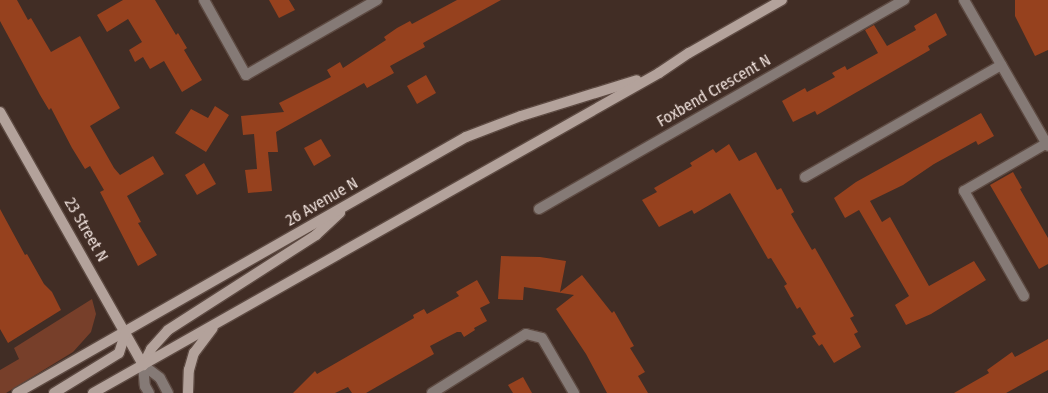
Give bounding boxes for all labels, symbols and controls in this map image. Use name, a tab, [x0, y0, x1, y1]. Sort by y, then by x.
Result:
street label: Foxbend Crescent N	[654, 51, 774, 131]
street label: 26 Avenue N	[282, 174, 362, 230]
street label: 23 Street N	[60, 195, 112, 265]

